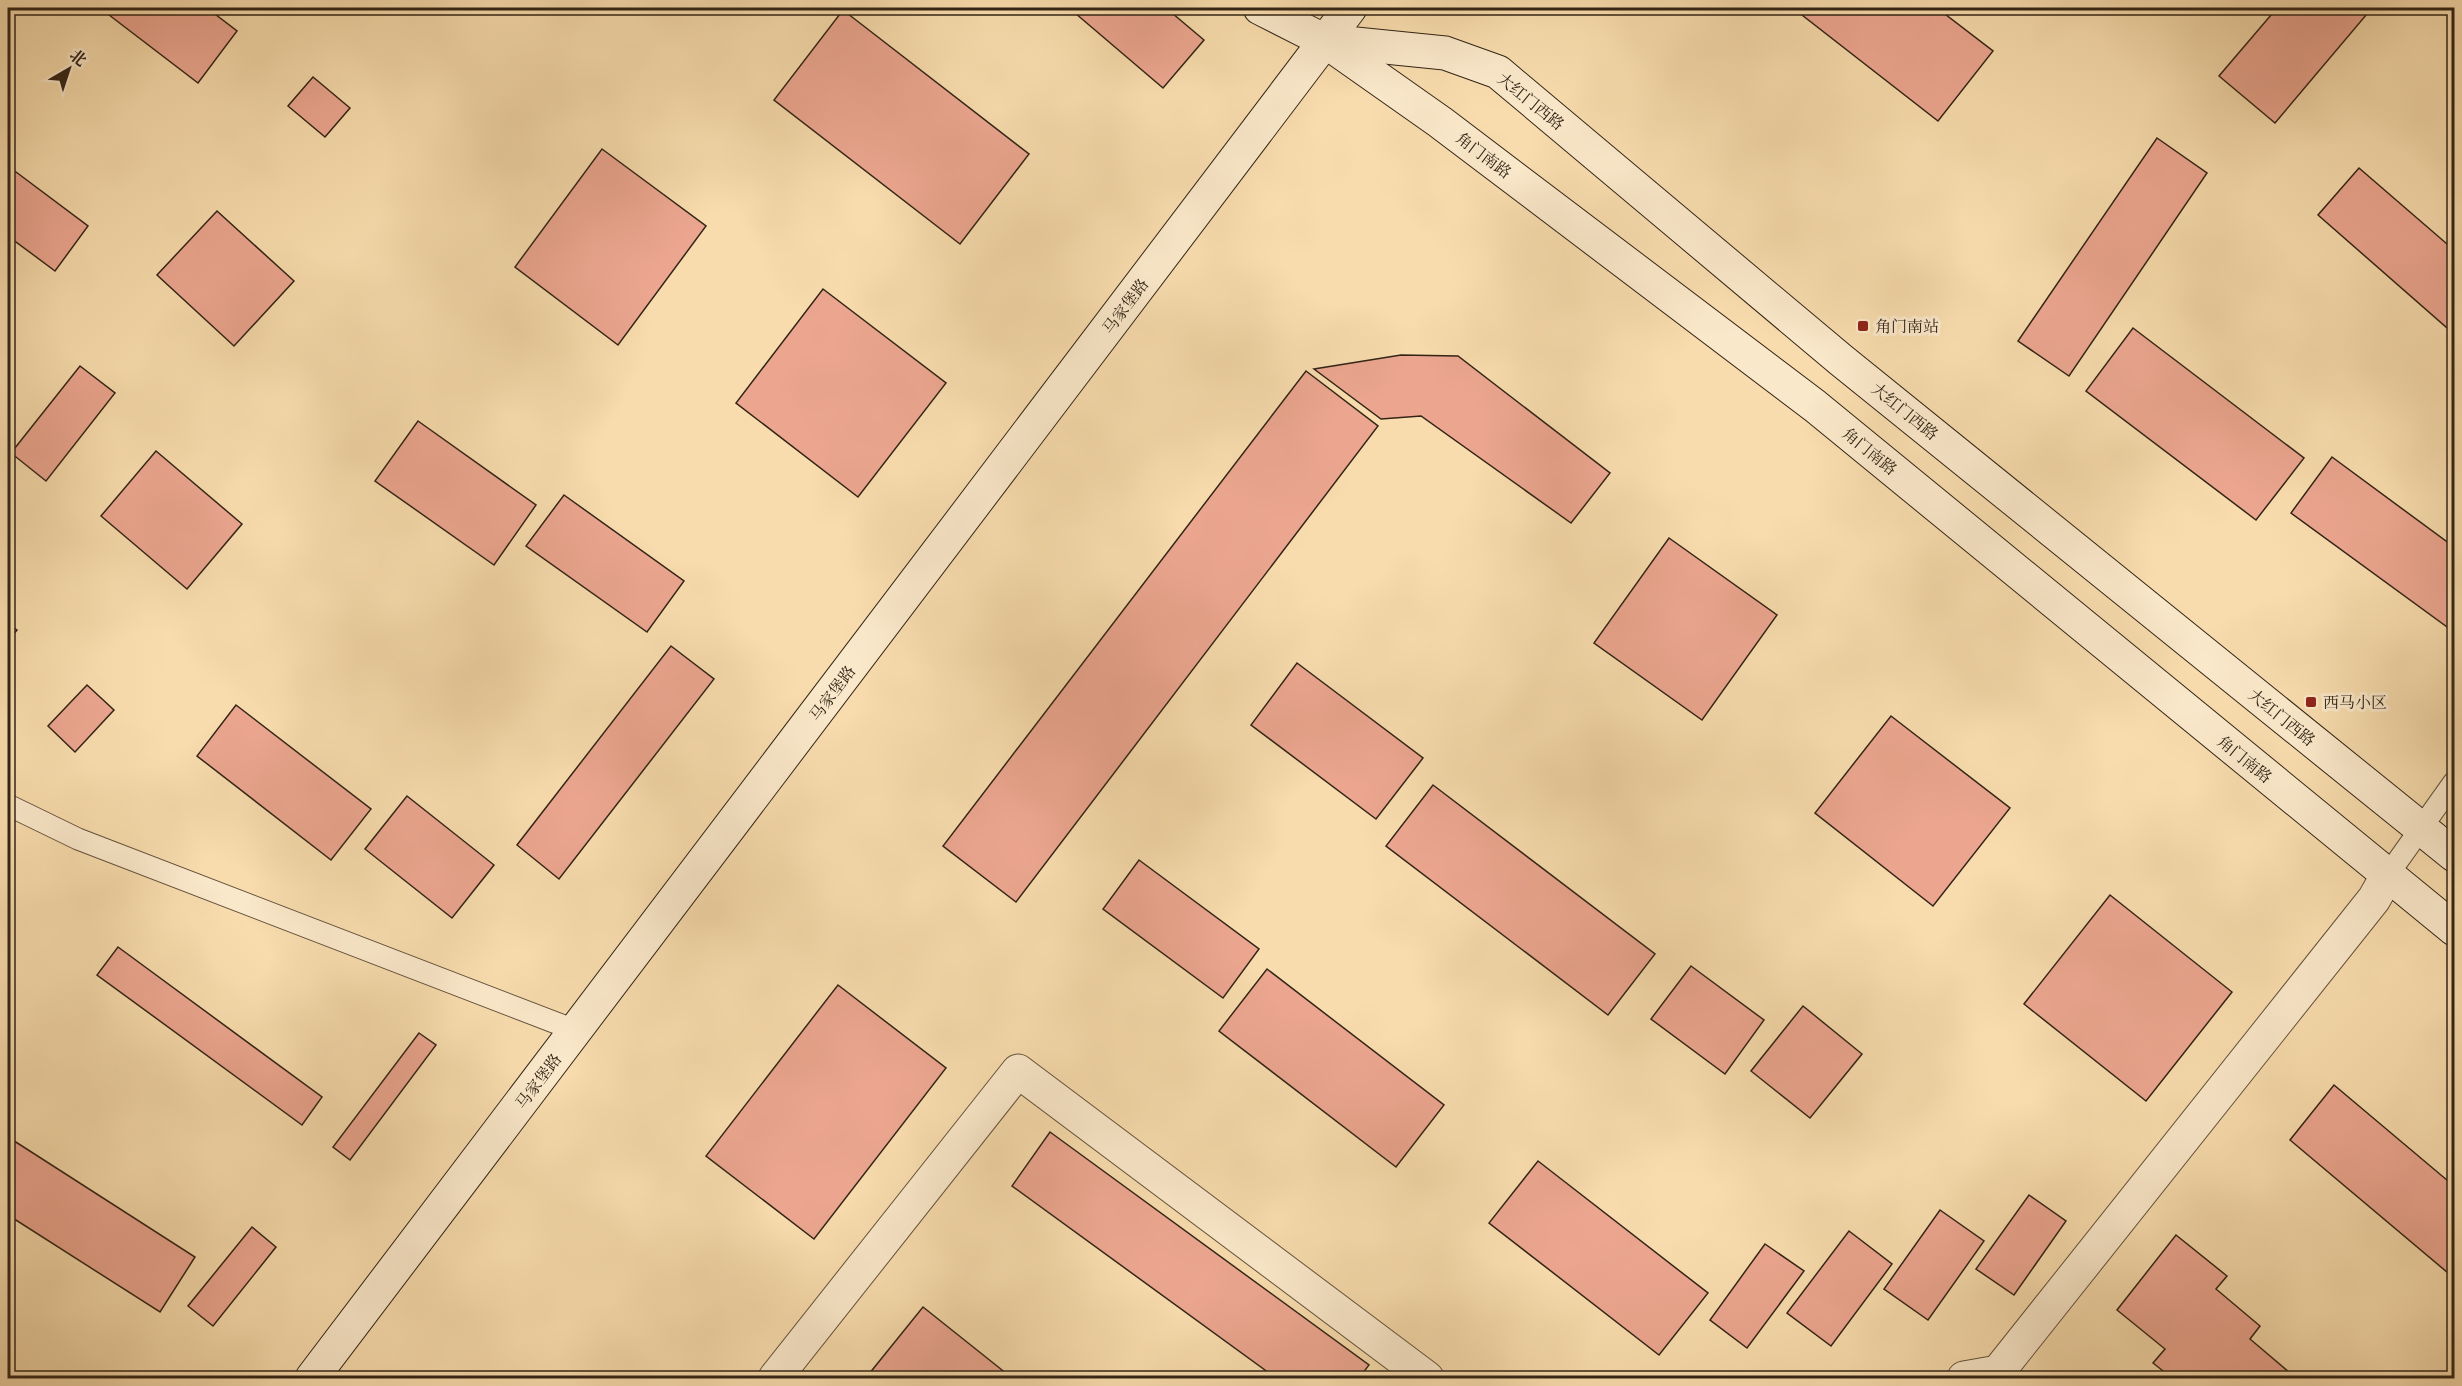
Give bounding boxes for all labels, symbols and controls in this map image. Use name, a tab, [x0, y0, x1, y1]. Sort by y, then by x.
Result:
north arrow	[39, 39, 99, 99]
text: 北	[65, 46, 90, 72]
street label: 大红门西路	[1492, 70, 1567, 136]
street label: 角门南路	[1451, 129, 1514, 184]
street label: 马家堡路	[1099, 276, 1154, 339]
place label: 角门南站	[1875, 318, 1939, 338]
marker: 角门南站	[1856, 319, 1870, 333]
street label: 大红门西路	[1866, 380, 1941, 446]
street label: 角门南路	[1838, 425, 1900, 480]
street label: 马家堡路	[806, 663, 861, 726]
street label: 大红门西路	[2243, 686, 2318, 752]
place label: 西马小区	[2323, 694, 2387, 714]
marker: 西马小区	[2304, 695, 2318, 709]
street label: 角门南路	[2213, 733, 2275, 788]
street label: 马家堡路	[512, 1051, 567, 1114]

